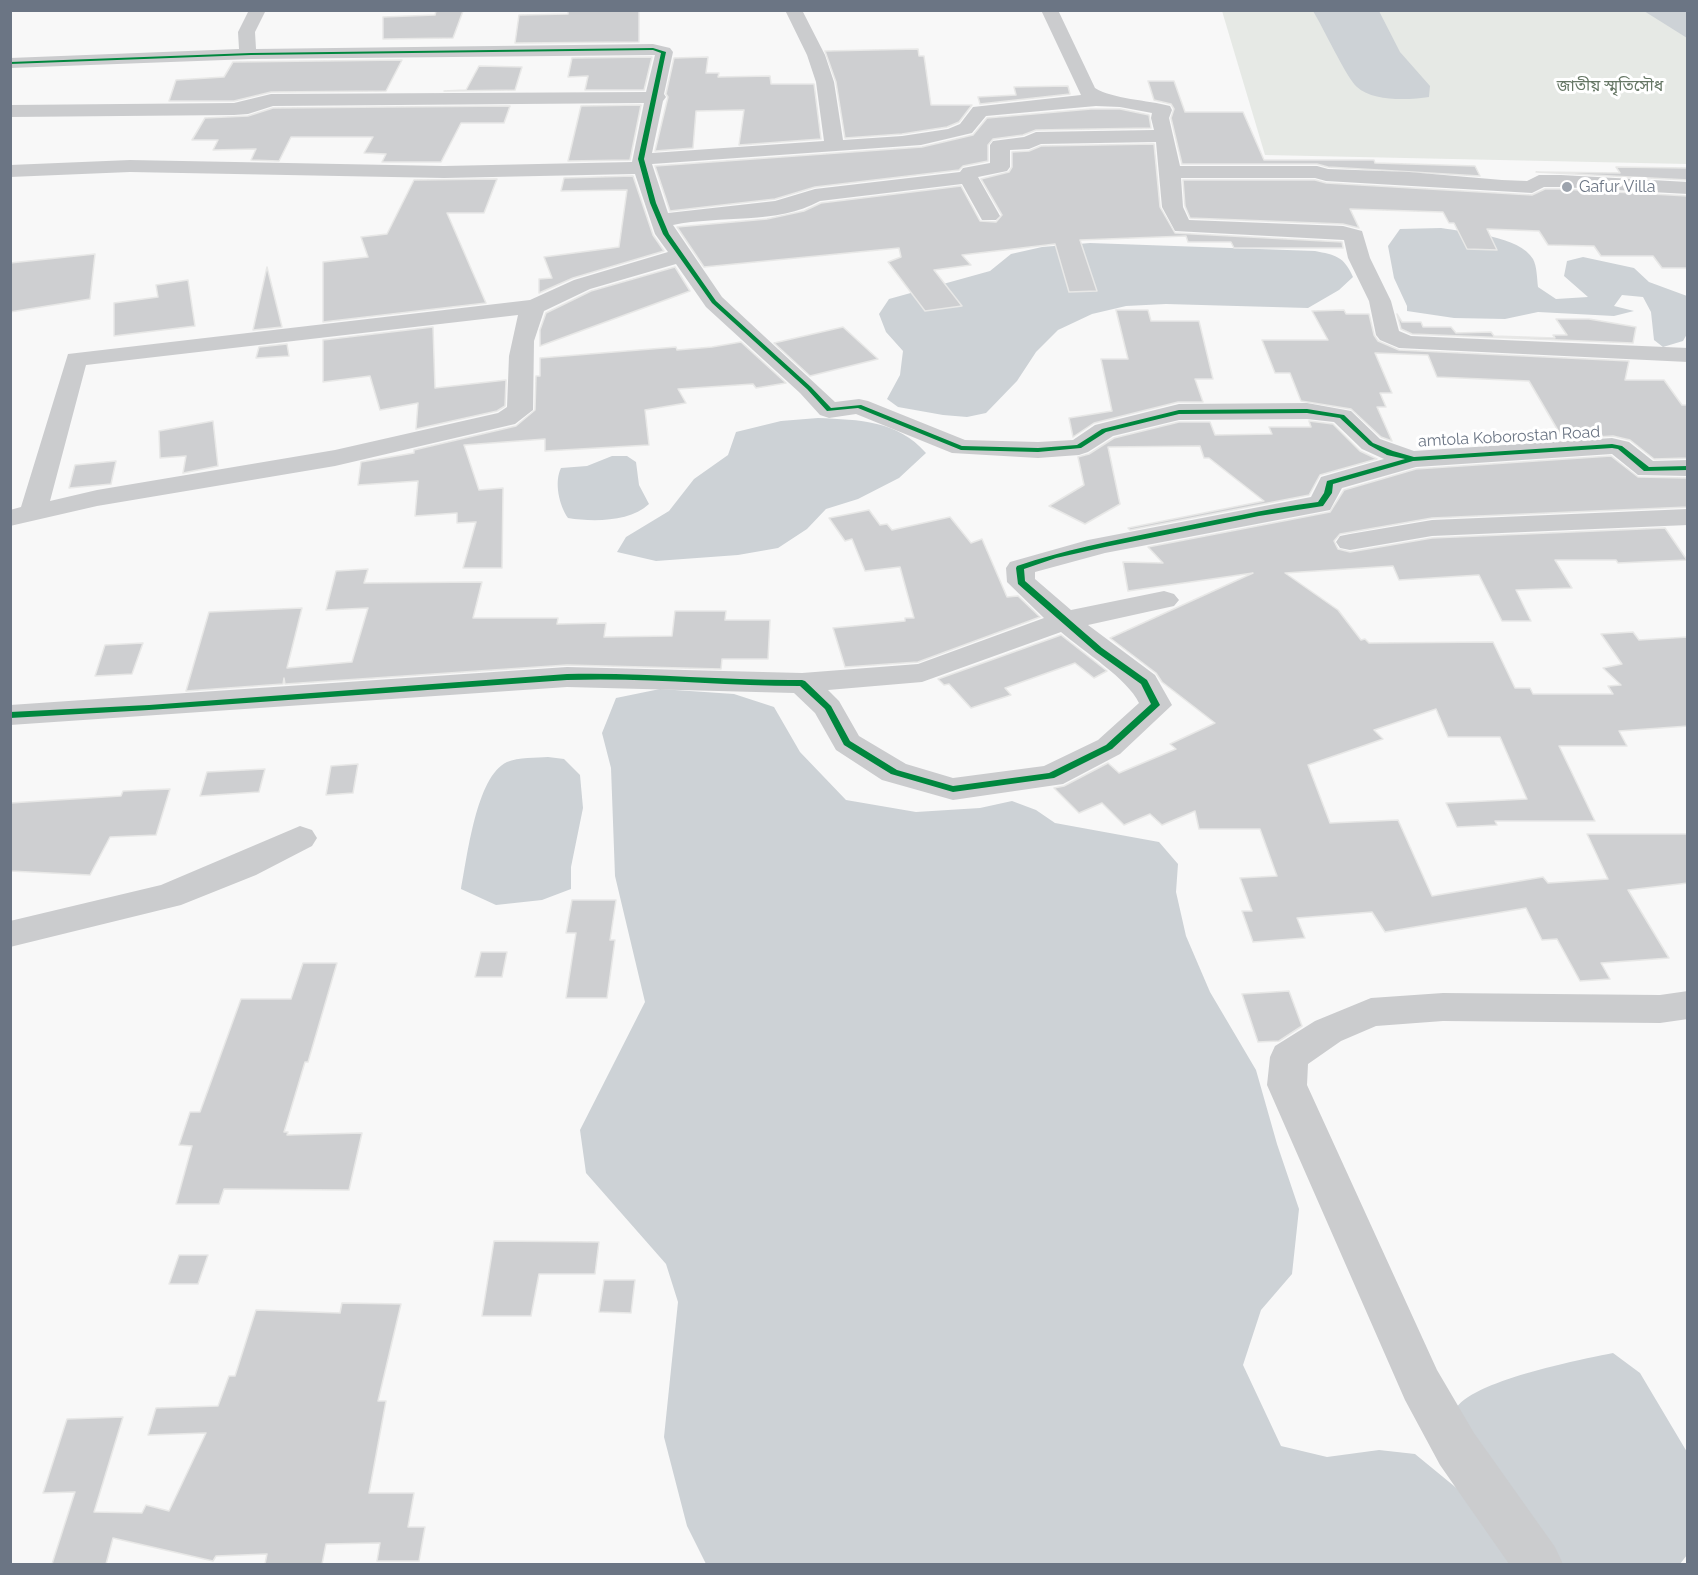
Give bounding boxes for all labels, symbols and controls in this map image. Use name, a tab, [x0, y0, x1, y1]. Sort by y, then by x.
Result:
park label: জাতীয় স্মৃতিসৌধ	[1557, 76, 1663, 96]
place label: Gafur Villa	[1579, 177, 1655, 197]
marker: Gafur Villa	[1560, 180, 1574, 194]
street label: amtola Koborostan Road	[1417, 423, 1601, 451]

